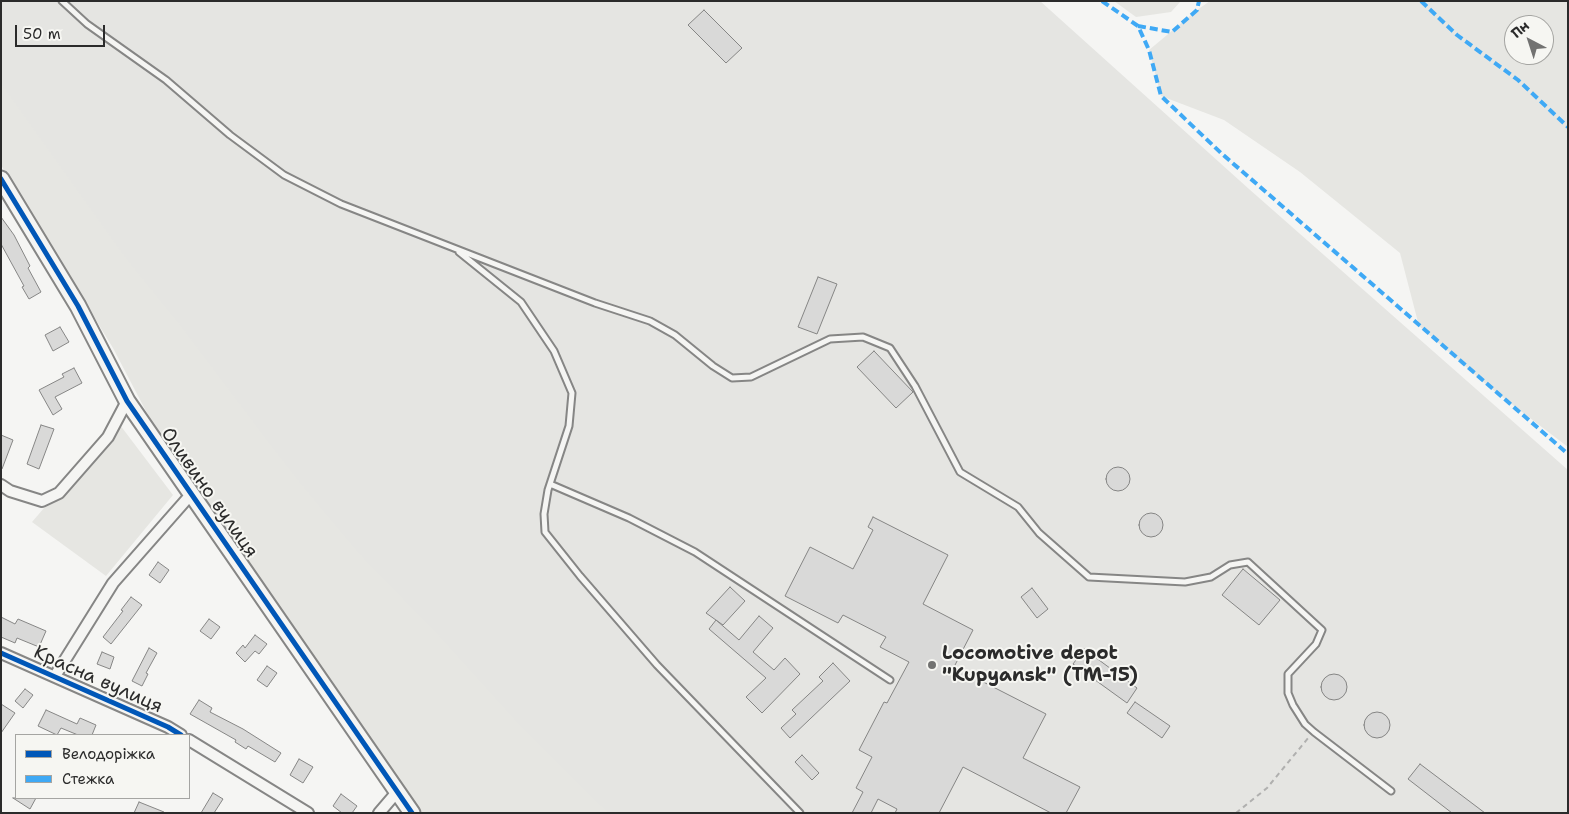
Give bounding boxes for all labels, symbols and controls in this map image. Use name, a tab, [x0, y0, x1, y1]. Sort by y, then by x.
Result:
scale bar	[18, 15, 108, 47]
north arrow	[1504, 15, 1554, 65]
text: Пн	[1507, 16, 1533, 42]
text: 50 m	[23, 24, 61, 44]
street label: Оливино вулиця	[156, 423, 262, 563]
street label: Красна вулиця	[30, 641, 166, 719]
place label: Locomotive depot "Kupyansk" (TM-15)	[942, 643, 1138, 687]
marker: Locomotive depot "Kupyansk" (TM-15)	[926, 659, 938, 671]
legend	[15, 734, 190, 799]
text: Велодоріжка	[62, 744, 155, 764]
text: Стежка	[62, 769, 114, 789]

